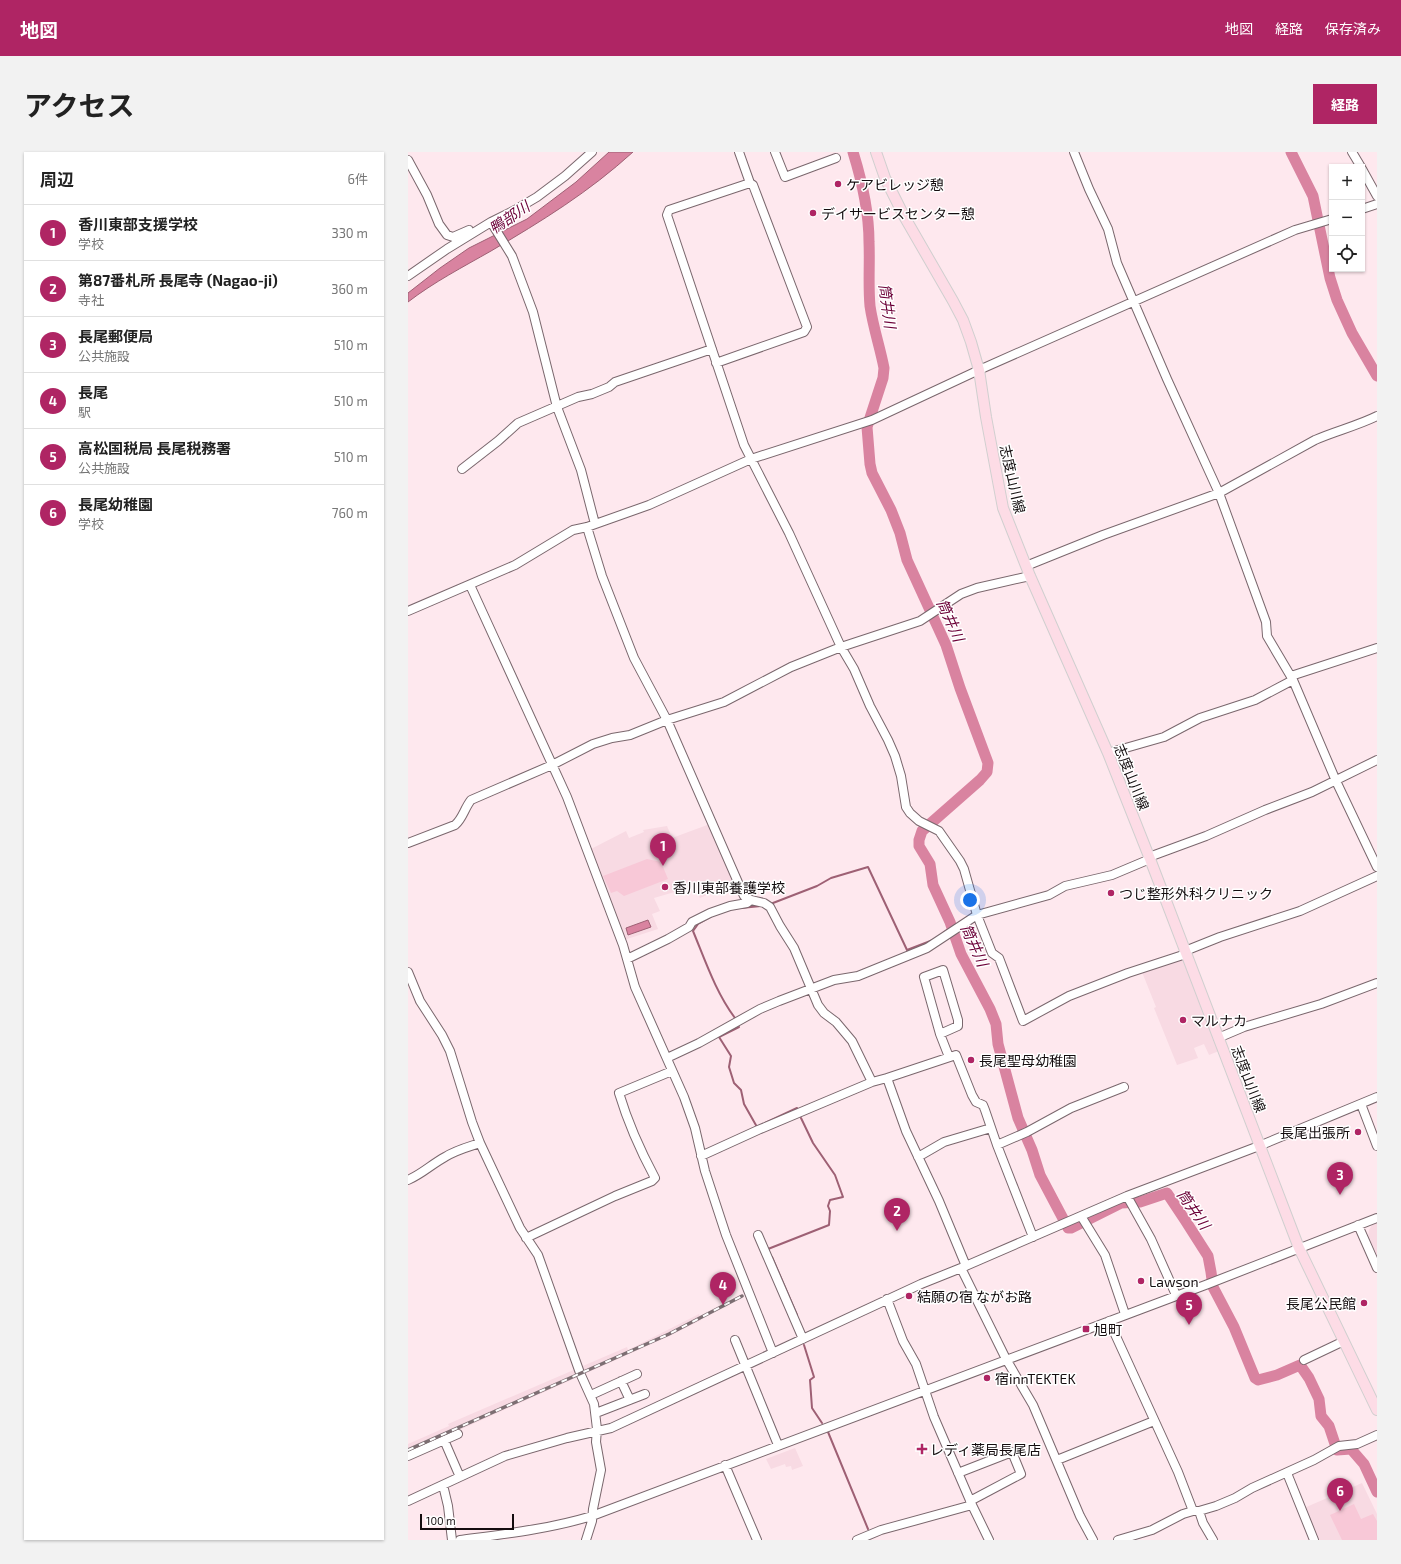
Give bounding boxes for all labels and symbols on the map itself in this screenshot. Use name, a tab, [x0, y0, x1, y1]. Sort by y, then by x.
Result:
place label: ケアビレッジ憩	[846, 176, 944, 193]
marker: ケアビレッジ憩	[833, 179, 843, 189]
water label: 鴨部川	[485, 196, 534, 237]
place label: デイサービスセンター憩	[821, 205, 975, 222]
marker: デイサービスセンター憩	[808, 208, 818, 218]
water label: 筒井川	[876, 282, 900, 332]
street label: 志度山川線	[997, 443, 1029, 515]
water label: 筒井川	[934, 596, 969, 646]
street label: 志度山川線	[1111, 741, 1153, 813]
pin: 1	[650, 833, 676, 866]
place label: 香川東部養護学校	[673, 879, 785, 896]
marker: 香川東部養護学校	[660, 882, 670, 892]
place label: つじ整形外科クリニック	[1119, 885, 1273, 902]
marker: つじ整形外科クリニック	[1106, 888, 1116, 898]
your location	[960, 890, 980, 910]
water label: 筒井川	[958, 921, 993, 971]
place label: マルナカ	[1191, 1012, 1247, 1029]
marker: マルナカ	[1178, 1015, 1188, 1025]
street label: 志度山川線	[1229, 1043, 1269, 1115]
place label: 長尾聖母幼稚園	[979, 1052, 1077, 1069]
marker: 長尾聖母幼稚園	[966, 1055, 976, 1065]
place label: 長尾出張所	[1280, 1124, 1350, 1141]
marker: 長尾出張所	[1353, 1127, 1363, 1137]
pin: 3	[1327, 1162, 1353, 1195]
water label: 筒井川	[1174, 1185, 1215, 1234]
pin: 2	[884, 1198, 910, 1231]
pin: 4	[710, 1272, 736, 1305]
place label: Lawson	[1149, 1273, 1199, 1290]
marker: Lawson	[1136, 1276, 1146, 1286]
place label: 結願の宿 ながお路	[917, 1288, 1032, 1305]
marker: 結願の宿 ながお路	[904, 1291, 914, 1301]
pin: 5	[1176, 1292, 1202, 1325]
place label: 長尾公民館	[1286, 1295, 1356, 1312]
marker: 長尾公民館	[1359, 1298, 1369, 1308]
place label: 旭町	[1094, 1321, 1122, 1338]
marker: 旭町	[1081, 1324, 1091, 1334]
place label: 宿innTEKTEK	[995, 1370, 1076, 1387]
marker: 宿innTEKTEK	[982, 1373, 992, 1383]
place label: レディ薬局長尾店	[930, 1441, 1041, 1458]
marker: レディ薬局長尾店	[917, 1444, 927, 1454]
pin: 6	[1327, 1478, 1353, 1511]
scale bar	[420, 1512, 514, 1531]

